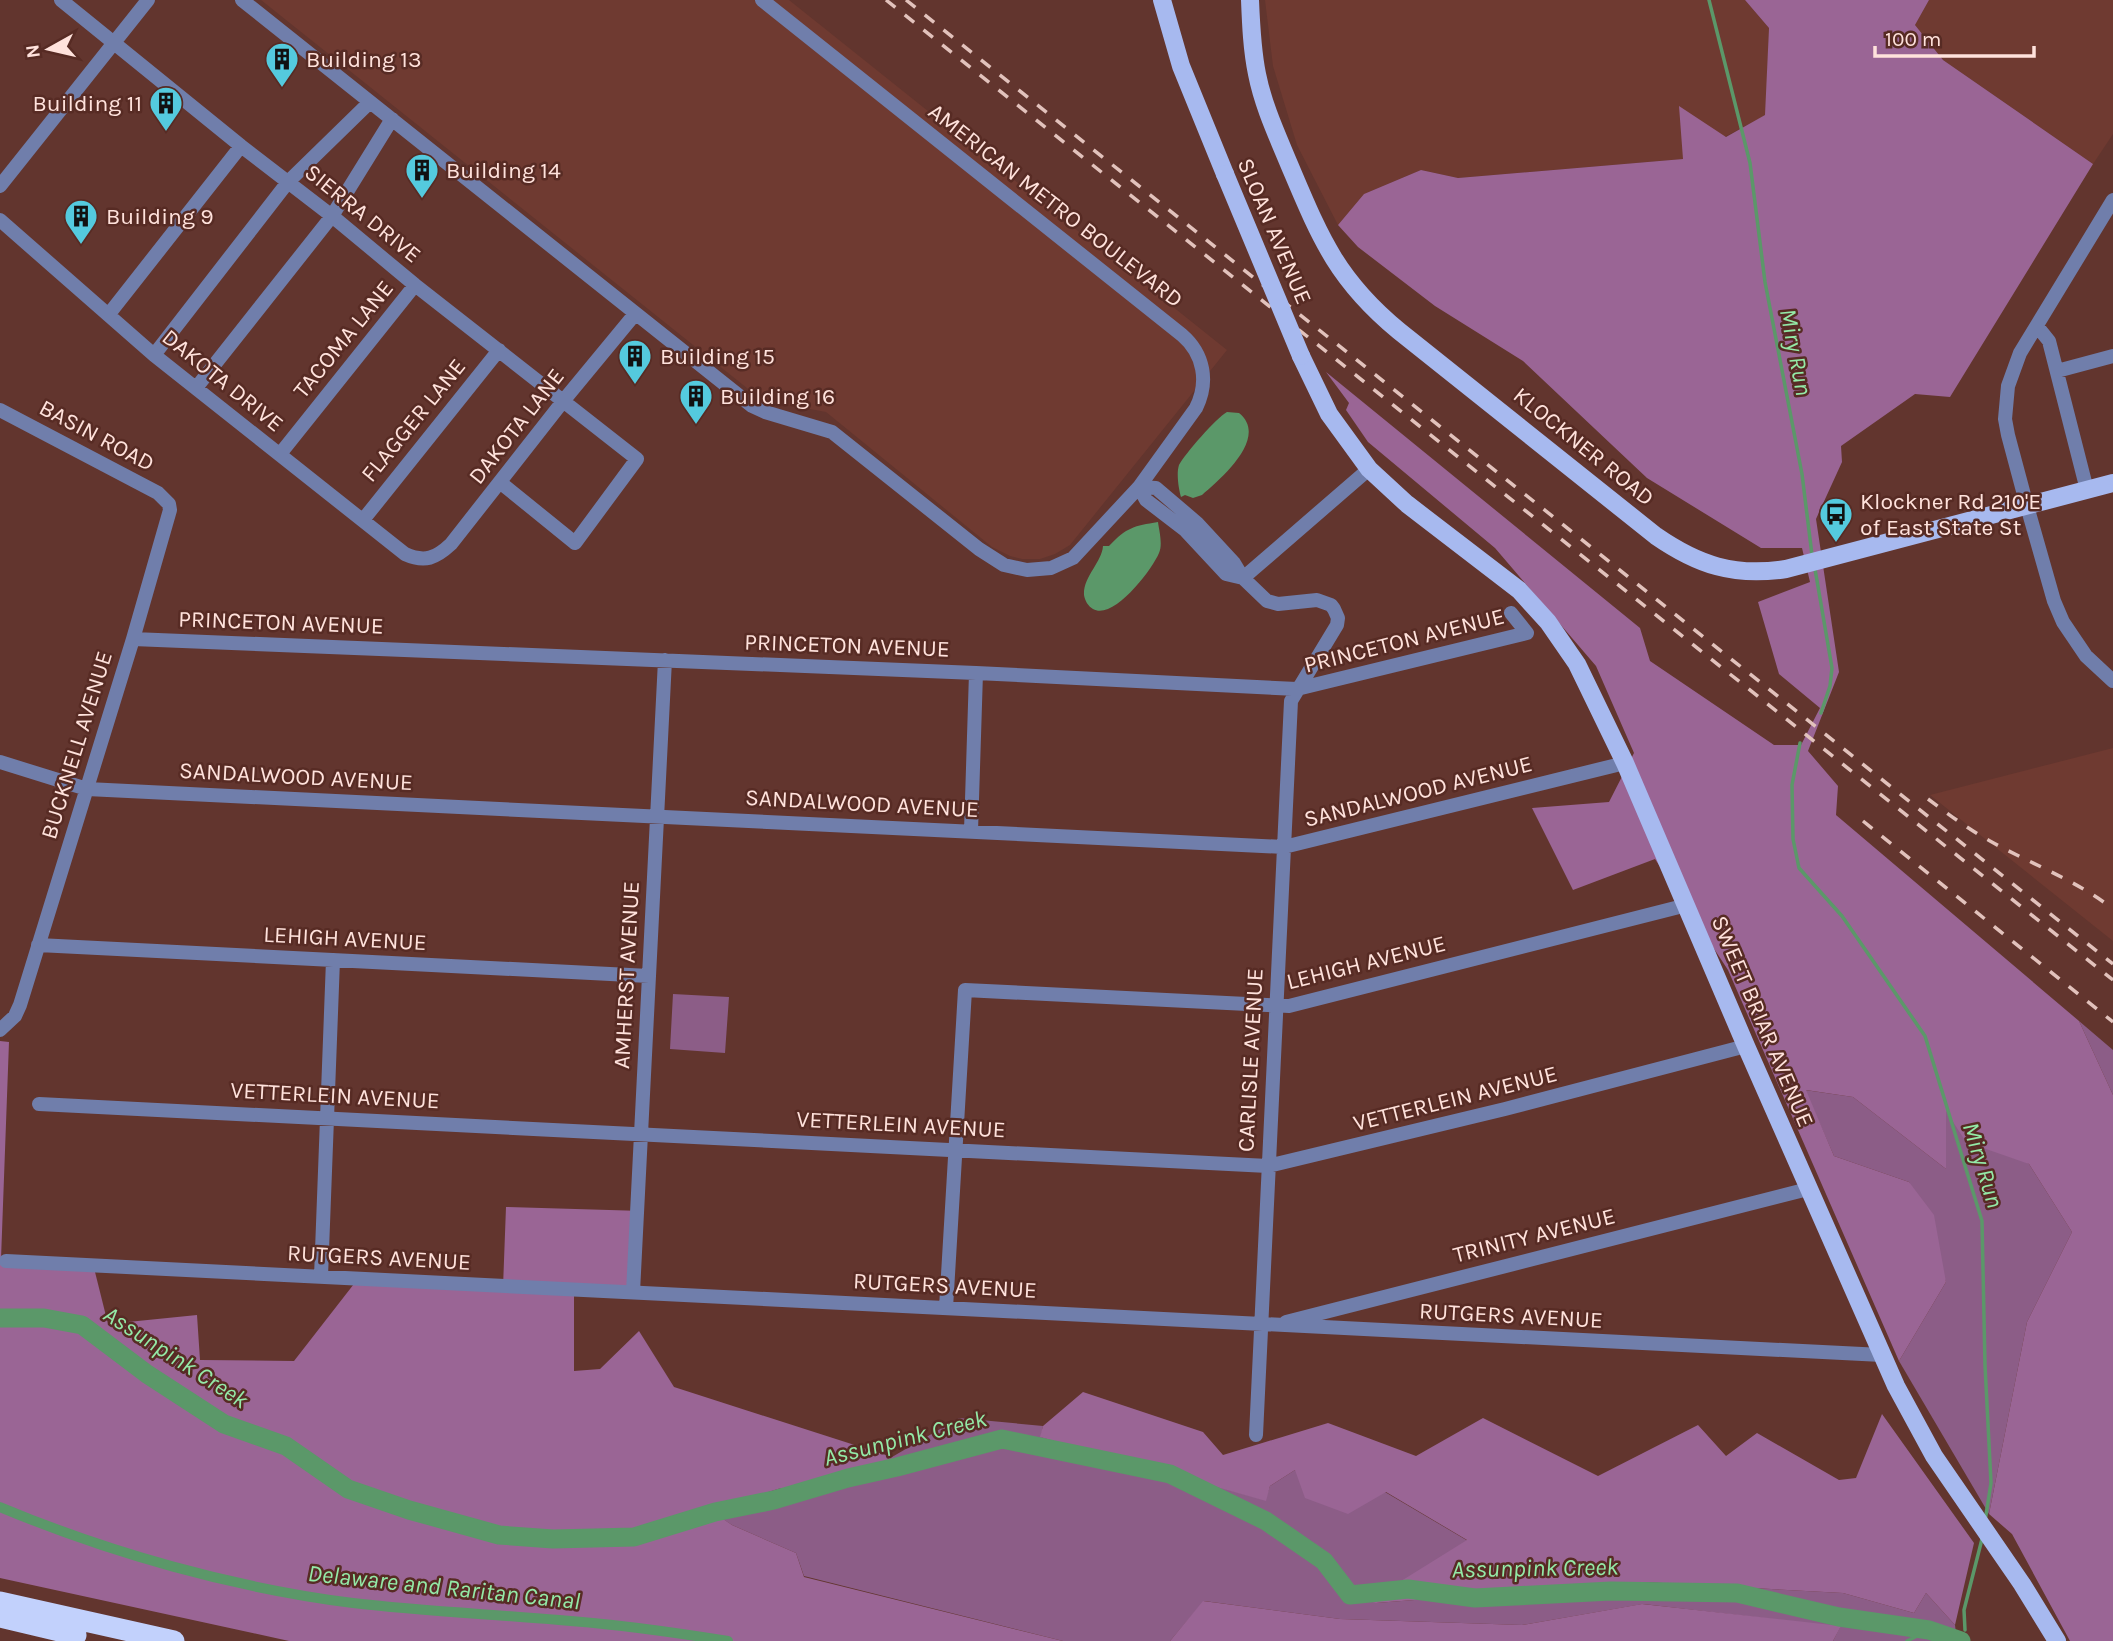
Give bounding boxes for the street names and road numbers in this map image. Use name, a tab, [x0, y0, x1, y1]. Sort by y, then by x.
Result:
street label: AMERICAN METRO BOULEVARD	[923, 98, 1188, 313]
street label: SLOAN AVENUE	[1232, 154, 1317, 308]
street label: SIERRA DRIVE	[299, 158, 426, 268]
street label: TACOMA LANE	[288, 275, 399, 404]
street label: DAKOTA DRIVE	[157, 323, 289, 437]
street label: FLAGGER LANE	[355, 353, 471, 487]
street label: DAKOTA LANE	[463, 363, 570, 489]
street label: KLOCKNER ROAD	[1508, 381, 1659, 511]
street label: BASIN ROAD	[35, 394, 159, 477]
street label: PRINCETON AVENUE	[1301, 603, 1507, 678]
street label: PRINCETON AVENUE	[178, 605, 384, 640]
street label: PRINCETON AVENUE	[744, 628, 950, 663]
street label: BUCKNELL AVENUE	[35, 648, 118, 842]
street label: SANDALWOOD AVENUE	[1301, 750, 1535, 833]
street label: SANDALWOOD AVENUE	[178, 757, 414, 796]
street label: SANDALWOOD AVENUE	[744, 784, 980, 823]
street label: AMHERST AVENUE	[608, 880, 645, 1070]
street label: SWEET BRIAR AVENUE	[1706, 911, 1819, 1131]
street label: LEHIGH AVENUE	[263, 921, 427, 956]
street label: LEHIGH AVENUE	[1284, 930, 1449, 995]
street label: CARLISLE AVENUE	[1232, 968, 1269, 1152]
street label: VETTERLEIN AVENUE	[1350, 1060, 1560, 1137]
street label: VETTERLEIN AVENUE	[230, 1077, 440, 1114]
street label: VETTERLEIN AVENUE	[796, 1106, 1006, 1143]
street label: TRINITY AVENUE	[1450, 1202, 1618, 1269]
street label: RUTGERS AVENUE	[286, 1239, 472, 1276]
street label: RUTGERS AVENUE	[852, 1267, 1038, 1304]
street label: RUTGERS AVENUE	[1418, 1297, 1604, 1334]

